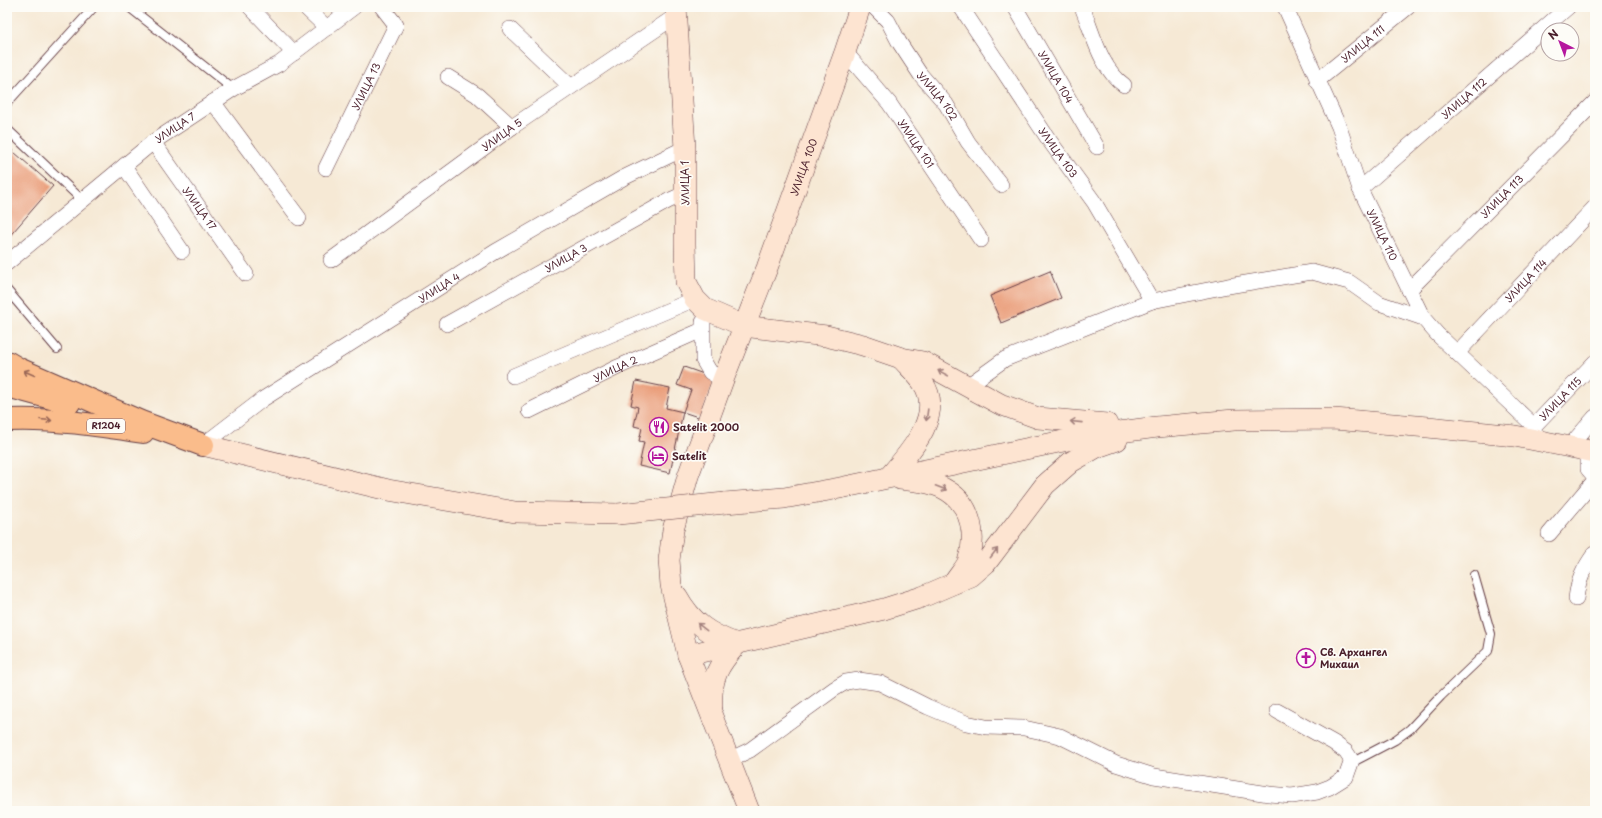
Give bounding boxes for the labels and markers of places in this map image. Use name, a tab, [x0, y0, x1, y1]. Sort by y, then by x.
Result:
restaurant icon: Satelit 2000	[648, 416, 670, 438]
place label: Satelit 2000	[673, 419, 739, 434]
hotel icon: Satelit	[647, 445, 669, 467]
place label: Satelit	[672, 448, 707, 463]
place label: Св. Архангел Михаил	[1320, 644, 1388, 671]
church icon: Св. Архангел Михаил	[1295, 647, 1317, 669]

